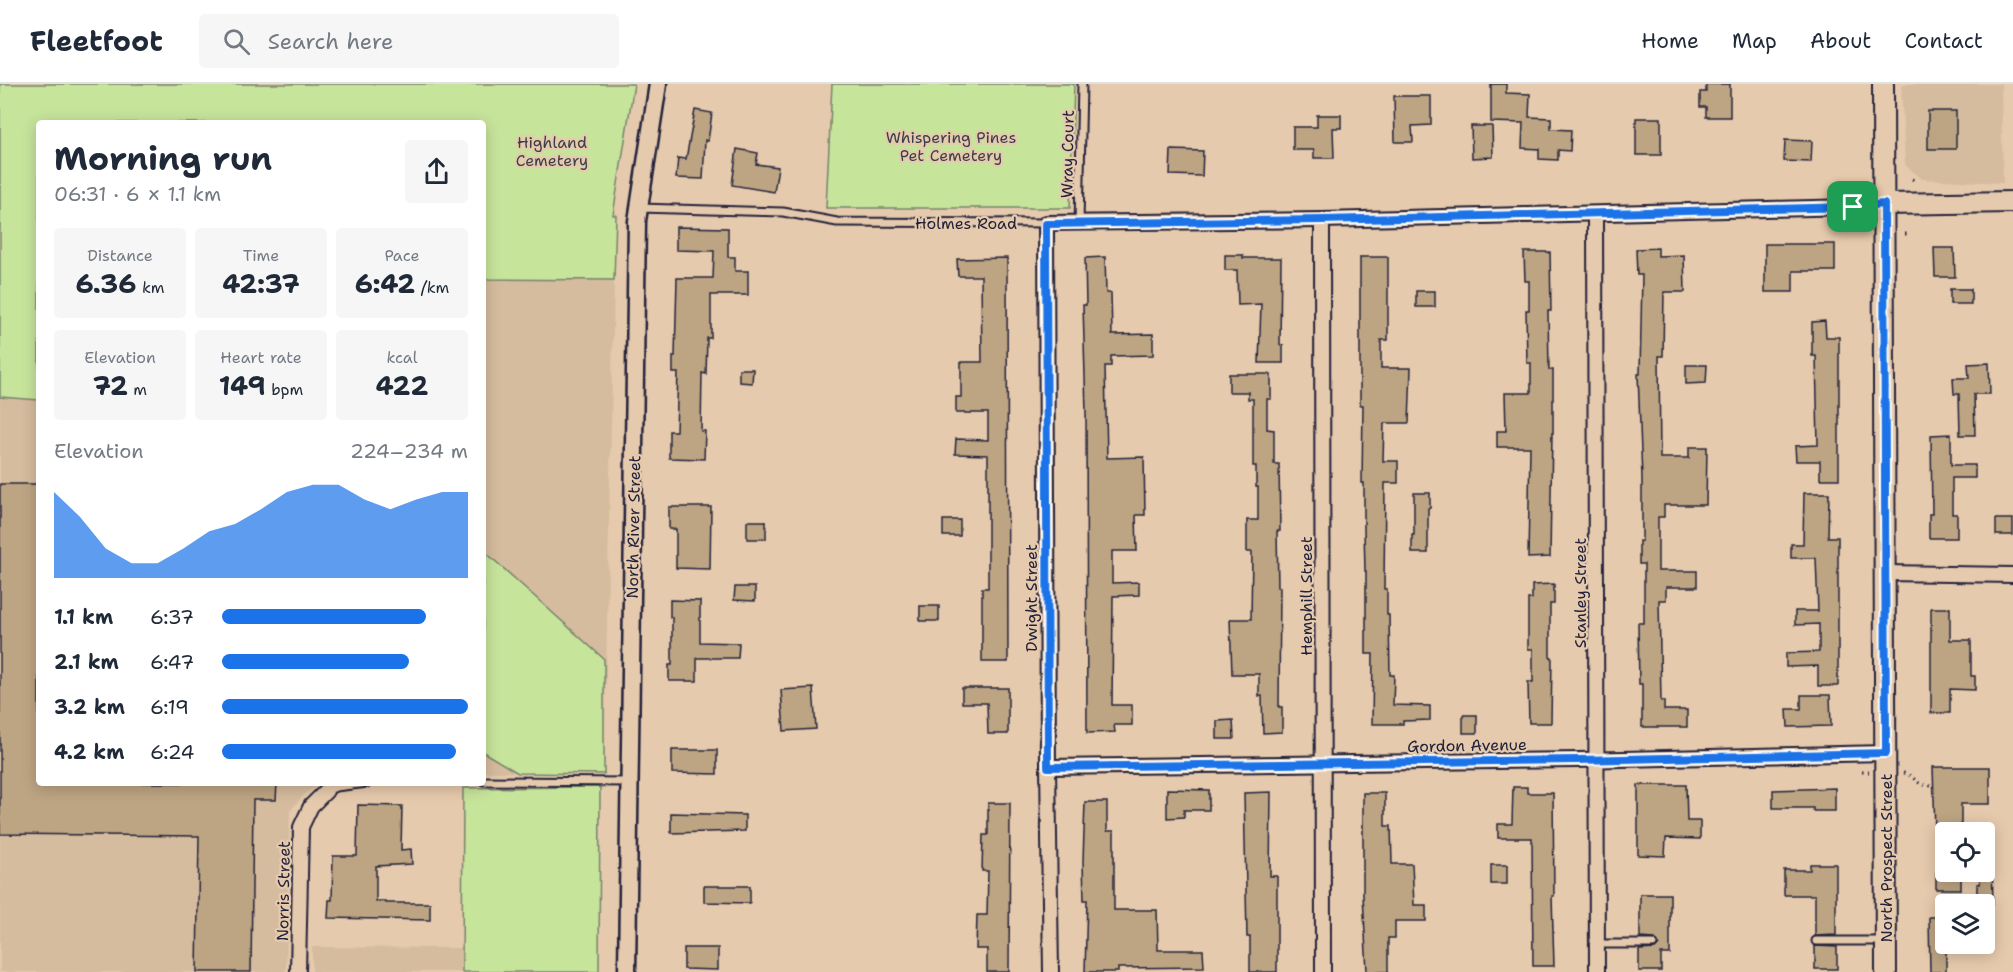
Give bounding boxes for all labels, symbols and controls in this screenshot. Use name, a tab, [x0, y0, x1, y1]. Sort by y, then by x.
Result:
search box	[199, 14, 619, 68]
text: Fleetfoot	[30, 22, 163, 60]
icon: search	[220, 25, 253, 58]
text: Search here	[268, 27, 393, 56]
text: Home	[1641, 27, 1699, 55]
text: Map	[1732, 27, 1777, 55]
text: About	[1810, 27, 1871, 55]
text: Contact	[1904, 27, 1983, 55]
street label: Wray Court	[1056, 110, 1079, 198]
park label: Whispering Pines Pet Cemetery	[886, 127, 1016, 166]
park label: Highland Cemetery	[516, 132, 588, 171]
text: Morning run	[54, 136, 272, 181]
button: share	[405, 140, 468, 203]
text: 06:31 · 6 × 1.1 km	[54, 181, 221, 207]
pin	[1827, 181, 1878, 232]
icon: arrive	[1836, 190, 1869, 223]
street label: Holmes Road	[915, 213, 1017, 234]
text: Distance	[87, 245, 153, 266]
text: Time	[243, 245, 279, 266]
text: Pace	[384, 245, 420, 266]
text: 6.36	[75, 266, 137, 301]
text: 42:37	[222, 266, 300, 301]
text: 6:42	[355, 266, 415, 301]
text: km	[137, 277, 165, 298]
text: /km	[415, 277, 449, 298]
text: Elevation	[84, 347, 156, 368]
text: Heart rate	[220, 347, 302, 368]
text: kcal	[386, 347, 418, 368]
text: 72	[93, 368, 128, 403]
text: 149	[219, 368, 266, 403]
text: 422	[376, 368, 428, 403]
text: m	[128, 379, 147, 400]
text: bpm	[266, 379, 303, 400]
text: Elevation	[54, 438, 144, 464]
text: 224–234 m	[350, 438, 468, 464]
street label: North River Street	[622, 455, 645, 599]
street label: Hemphill Street	[1296, 536, 1317, 656]
street label: Stanley Street	[1570, 538, 1591, 648]
street label: Dwight Street	[1021, 544, 1042, 652]
text: 1.1 km	[54, 604, 113, 630]
text: 6:37	[150, 604, 194, 630]
text: 2.1 km	[54, 649, 119, 675]
text: 6:47	[150, 649, 194, 675]
text: 3.2 km	[54, 694, 125, 720]
text: 6:19	[150, 694, 189, 720]
street label: Gordon Avenue	[1407, 734, 1527, 757]
text: 4.2 km	[54, 739, 124, 765]
text: 6:24	[150, 739, 194, 765]
street label: North Prospect Street	[1876, 774, 1897, 942]
map controls	[1935, 822, 1995, 954]
button: locate	[1935, 822, 1995, 882]
street label: Norris Street	[272, 841, 295, 941]
button: layers	[1935, 894, 1995, 954]

